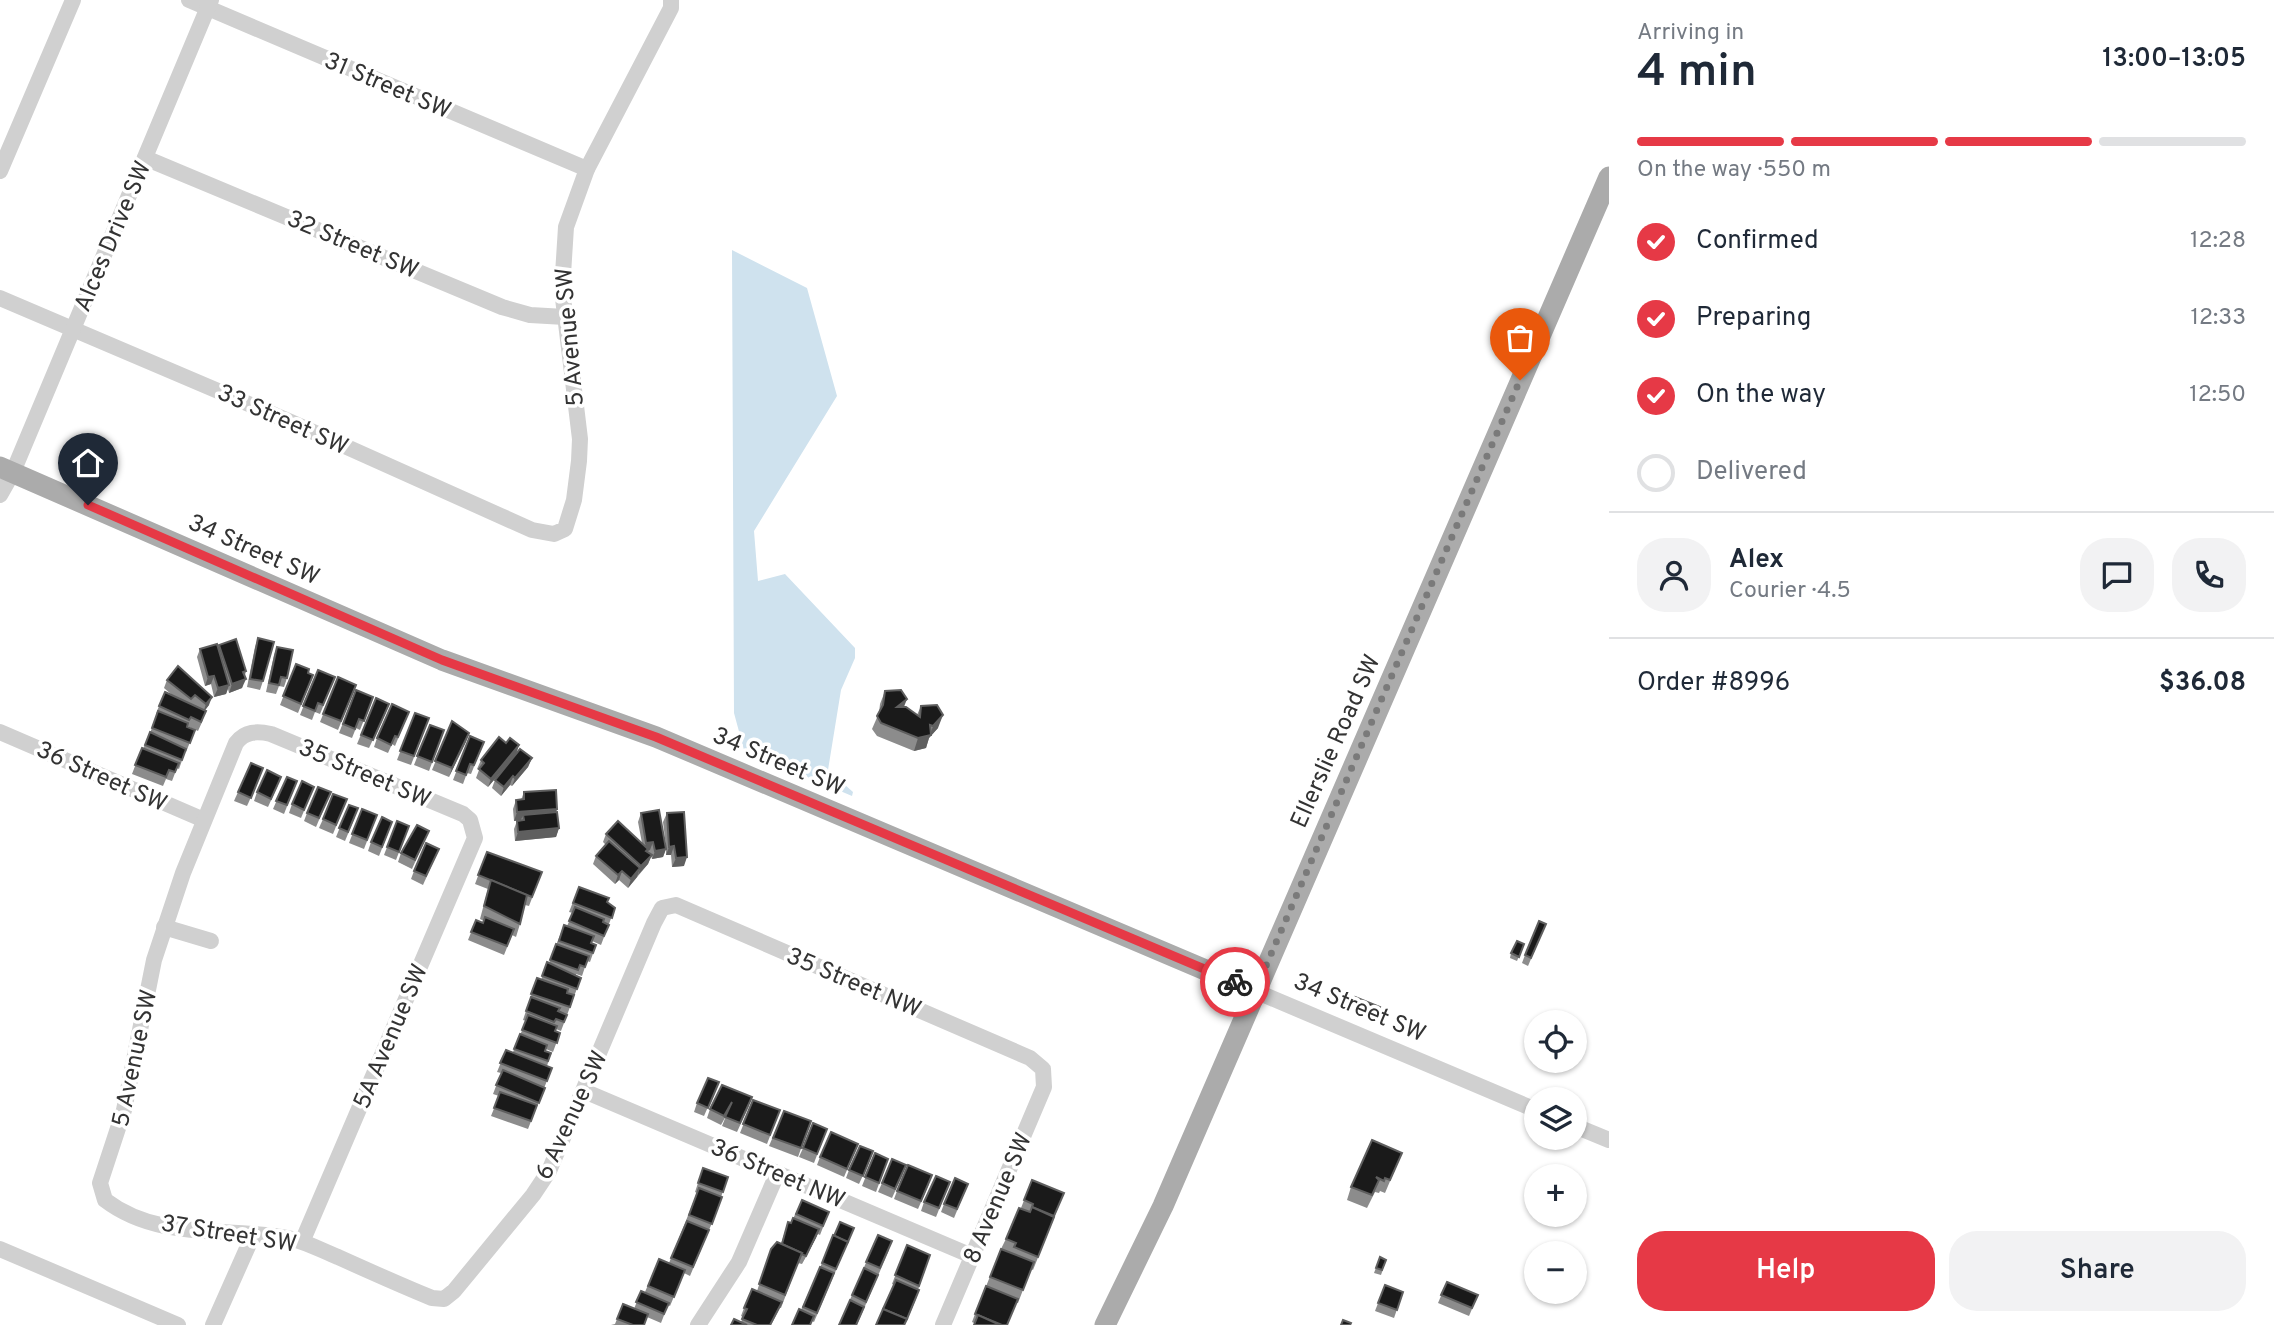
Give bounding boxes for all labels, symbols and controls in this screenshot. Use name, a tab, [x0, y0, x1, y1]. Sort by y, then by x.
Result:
text: Arriving in	[1637, 19, 1744, 48]
text: 13:00–13:05	[2102, 43, 2246, 76]
text: 4 min	[1637, 44, 1757, 103]
street label: 31 Street SW	[319, 47, 455, 127]
text: On the way · 550 m	[1637, 156, 1831, 185]
street label: Alces Drive SW	[69, 157, 159, 317]
street label: 32 Street SW	[282, 205, 423, 287]
icon: check	[1637, 223, 1675, 261]
text: Confirmed	[1696, 225, 1819, 258]
text: 12:28	[2190, 227, 2246, 256]
street label: 5 Avenue SW	[550, 266, 592, 408]
icon: check	[1637, 300, 1675, 338]
text: Preparing	[1696, 302, 1811, 335]
text: 12:33	[2190, 304, 2246, 333]
pin	[1490, 308, 1550, 380]
icon: bag	[1501, 319, 1539, 357]
icon: check	[1637, 377, 1675, 415]
street label: 33 Street SW	[212, 379, 352, 463]
text: On the way	[1696, 379, 1826, 412]
text: 12:50	[2189, 381, 2246, 410]
pin	[58, 433, 118, 505]
icon: home	[69, 444, 107, 482]
text: Delivered	[1696, 456, 1807, 489]
street label: 34 Street SW	[183, 508, 324, 593]
button: person	[1637, 538, 1711, 612]
button: chat	[2080, 538, 2154, 612]
button: phone	[2172, 538, 2246, 612]
text: Alex	[1729, 544, 1784, 577]
text: Courier · 4.5	[1729, 577, 1851, 606]
street label: Ellerslie Road SW	[1285, 650, 1388, 833]
text: Order #8996	[1637, 667, 1790, 700]
text: $36.08	[2159, 667, 2246, 700]
street label: 34 Street SW	[708, 722, 849, 804]
street label: 35 Street SW	[294, 734, 435, 816]
street label: 36 Street SW	[31, 736, 171, 820]
street label: 35 Street NW	[781, 942, 925, 1026]
courier	[1200, 947, 1270, 1017]
street label: 5A Avenue SW	[348, 960, 436, 1114]
icon: bike	[1216, 963, 1254, 1001]
street label: 34 Street SW	[1289, 968, 1430, 1050]
street label: 5 Avenue SW	[107, 987, 165, 1130]
map controls	[1524, 1010, 1587, 1304]
button: locate	[1524, 1010, 1587, 1073]
street label: 6 Avenue SW	[530, 1047, 616, 1185]
button: layers	[1524, 1087, 1587, 1150]
street label: 8 Avenue SW	[958, 1129, 1040, 1269]
street label: 36 Street NW	[706, 1133, 849, 1217]
button: +	[1524, 1164, 1587, 1227]
street label: 37 Street SW	[159, 1209, 299, 1261]
button: Help	[1637, 1231, 1935, 1311]
button: Share	[1949, 1231, 2246, 1311]
button: −	[1524, 1241, 1587, 1304]

